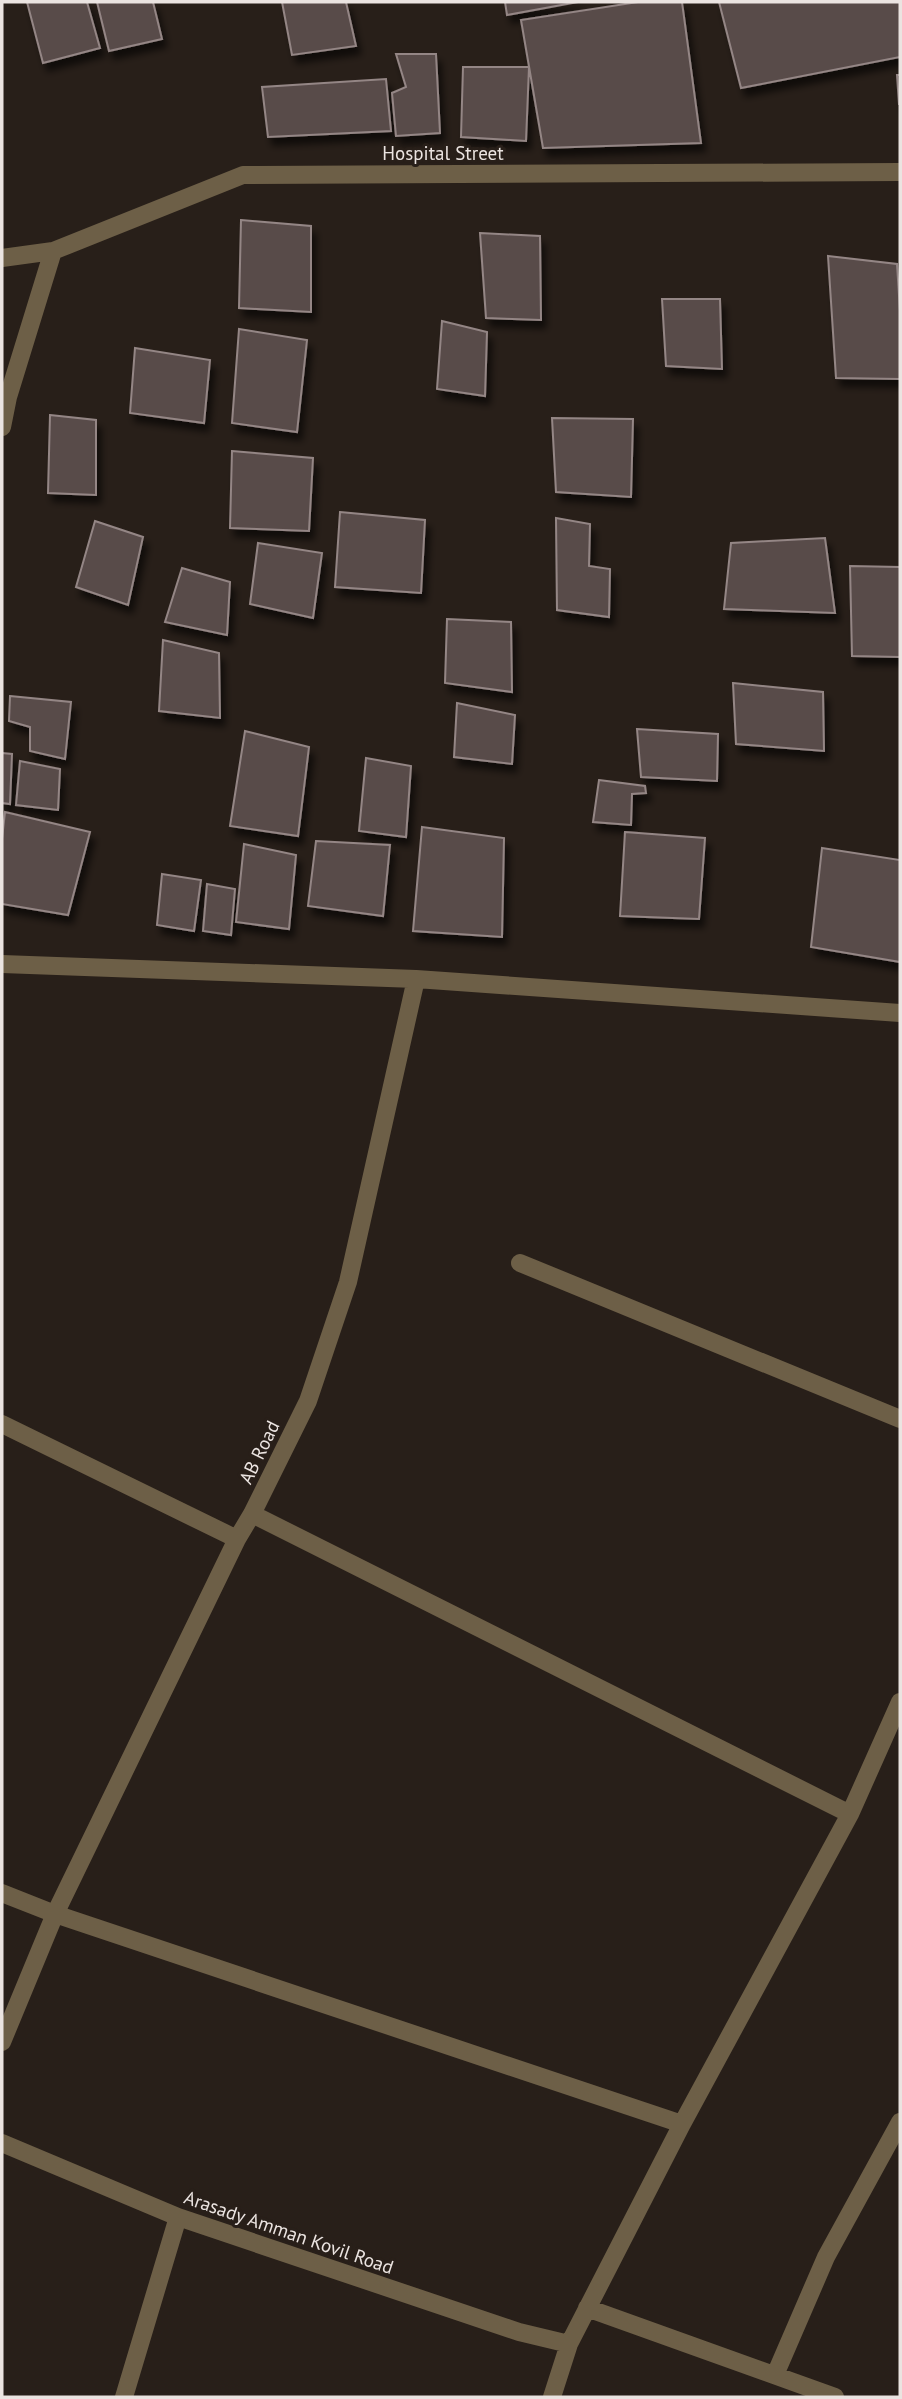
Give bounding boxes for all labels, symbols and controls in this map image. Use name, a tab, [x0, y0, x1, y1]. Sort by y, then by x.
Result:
street label: Hospital Street	[382, 141, 504, 165]
street label: AB Road	[233, 1416, 285, 1488]
street label: Arasady Amman Kovil Road	[181, 2185, 397, 2279]

